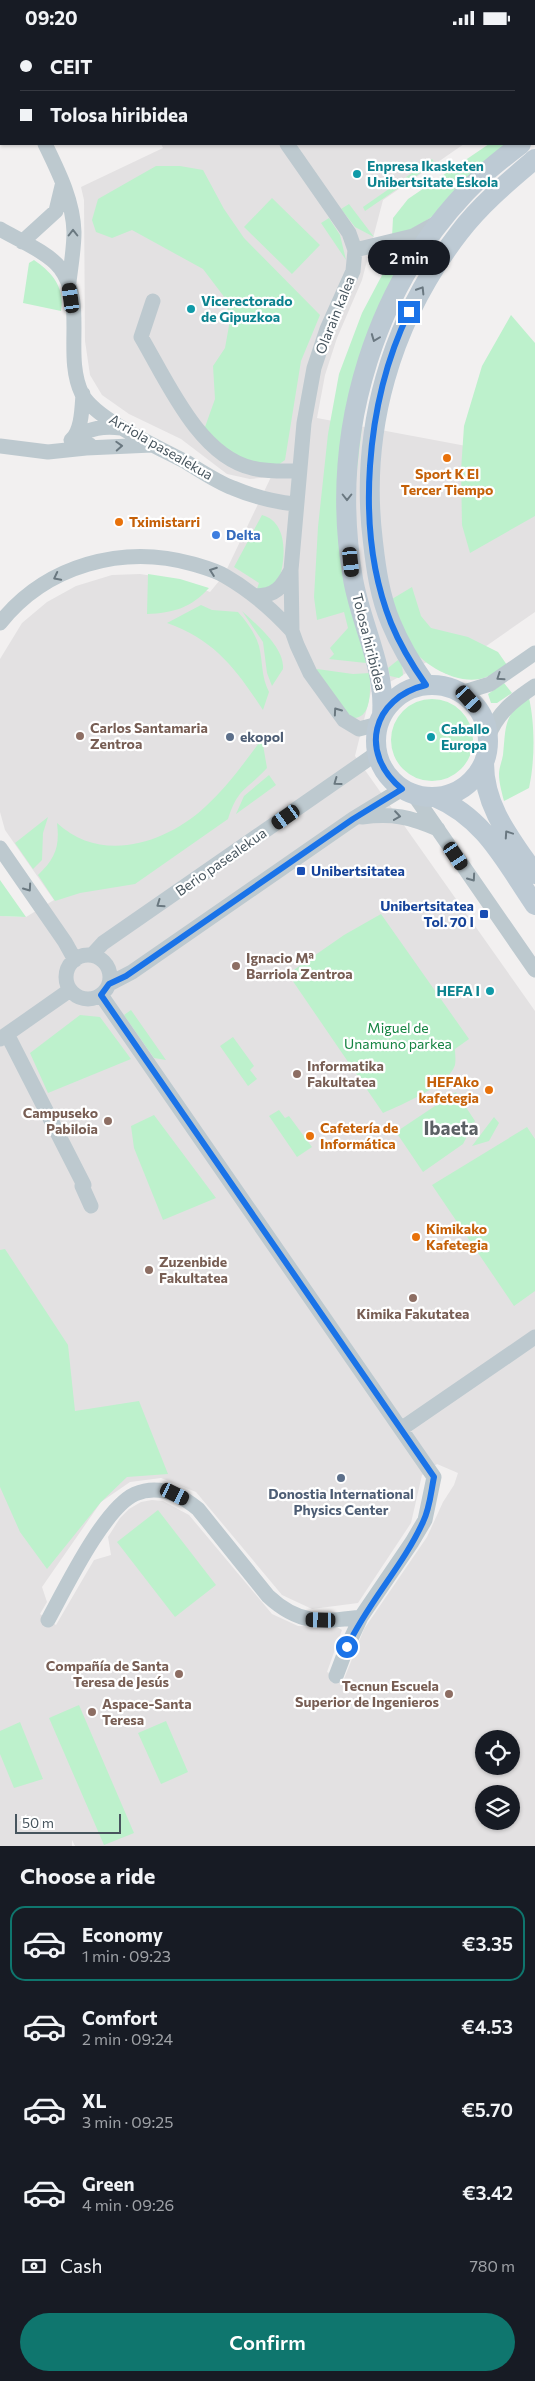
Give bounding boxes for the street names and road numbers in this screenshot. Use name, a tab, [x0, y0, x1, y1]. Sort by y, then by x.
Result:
street label: Olarain kalea	[311, 273, 358, 356]
street label: Arriola pasealekua	[106, 410, 216, 483]
street label: Tolosa hiribidea	[349, 591, 390, 692]
street label: Berio pasealekua	[172, 824, 269, 899]

